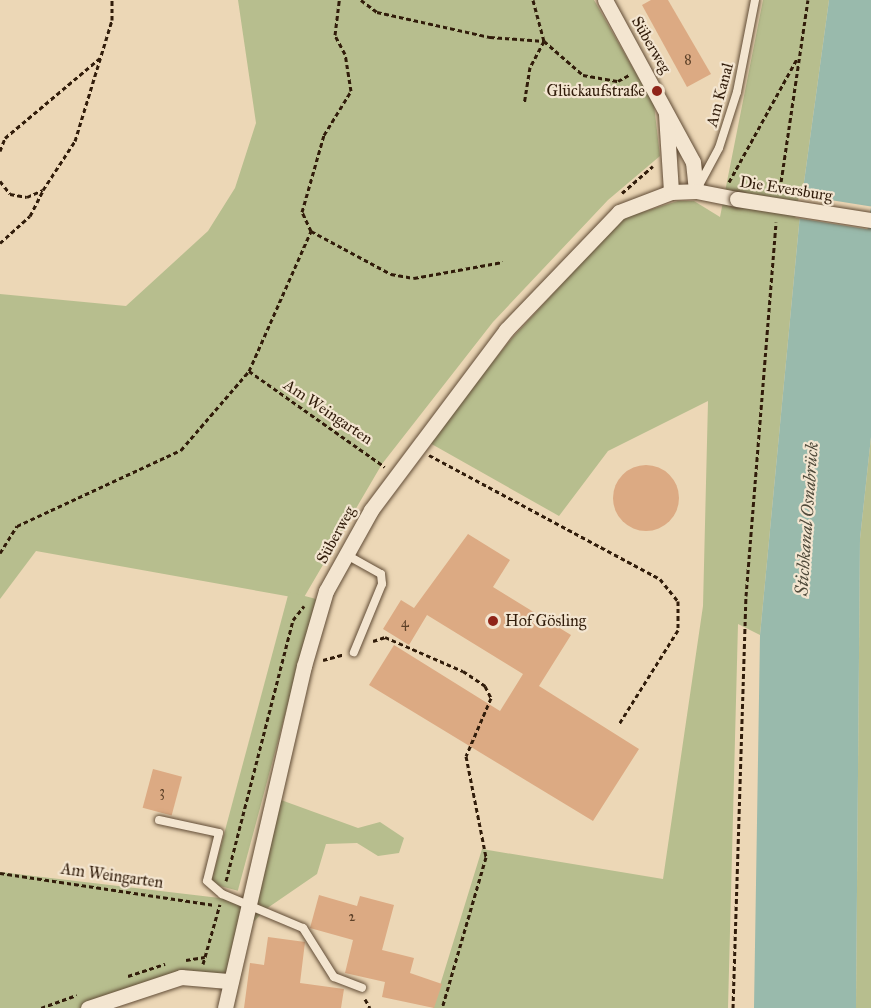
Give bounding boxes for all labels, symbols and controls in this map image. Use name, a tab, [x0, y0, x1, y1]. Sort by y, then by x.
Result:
street label: Süberweg	[627, 13, 675, 77]
house number: 8	[684, 52, 692, 68]
street label: Am Kanal	[702, 61, 738, 129]
place label: Glückaufstraße	[546, 81, 645, 101]
marker: Glückaufstraße	[650, 84, 664, 98]
street label: Die Eversburg	[738, 172, 834, 206]
street label: Am Weingarten	[280, 375, 376, 449]
water label: Stichkanal Osnabrück	[791, 441, 823, 597]
street label: Süberweg	[312, 503, 360, 567]
place label: Hof Gösling	[505, 611, 586, 631]
marker: Hof Gösling	[486, 614, 500, 628]
house number: 4	[401, 615, 409, 631]
house number: 3	[159, 784, 165, 800]
street label: Am Weingarten	[60, 859, 164, 893]
house number: 2	[349, 909, 355, 925]

